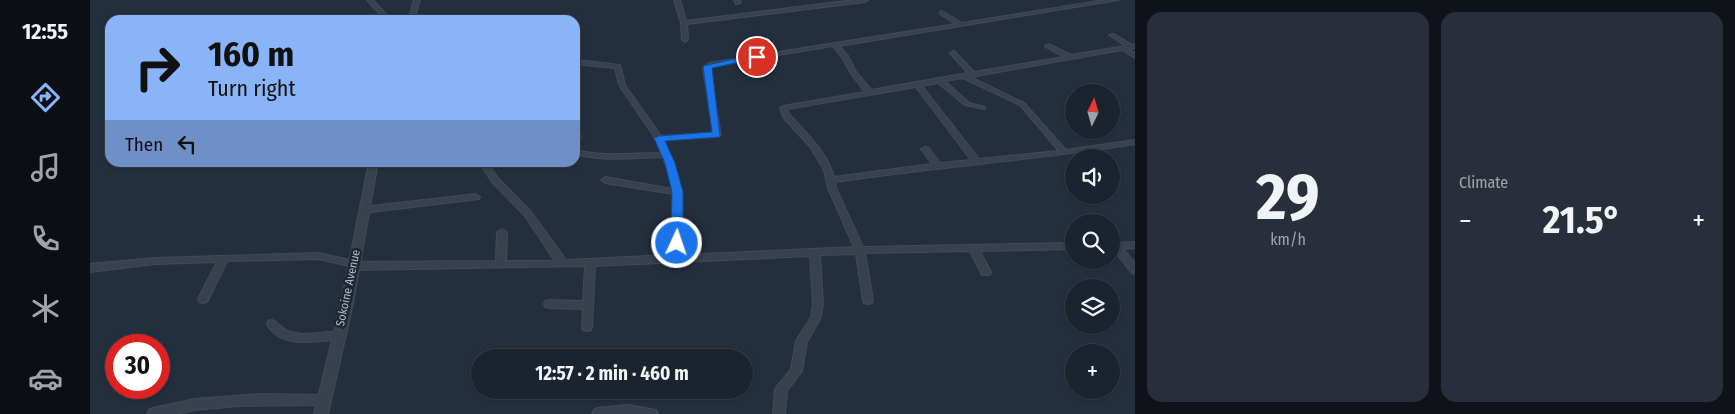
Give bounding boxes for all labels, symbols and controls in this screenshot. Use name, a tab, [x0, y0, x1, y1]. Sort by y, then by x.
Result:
text: 12:55	[22, 18, 68, 45]
text: 160 m	[208, 33, 294, 75]
icon: right	[125, 35, 190, 100]
pin	[736, 36, 778, 78]
icon: arrive	[743, 43, 771, 71]
text: Turn right	[208, 75, 296, 102]
icon: directions	[28, 80, 63, 115]
north arrow	[1065, 84, 1120, 139]
map controls	[1065, 84, 1120, 399]
icon: left	[173, 130, 201, 158]
text: Then	[125, 133, 163, 156]
button: sound	[1065, 149, 1120, 204]
icon: music	[28, 150, 63, 185]
text: 29	[1256, 158, 1320, 236]
text: Climate	[1459, 173, 1508, 192]
text: 21.5°	[1543, 197, 1621, 243]
text: −	[1459, 204, 1472, 237]
text: +	[1692, 204, 1705, 237]
button: search	[1065, 214, 1120, 269]
position arrow	[650, 216, 702, 268]
icon: phone	[28, 221, 63, 256]
text: km/h	[1270, 230, 1306, 249]
street label: Sokoine Avenue	[333, 248, 363, 328]
button: layers	[1065, 279, 1120, 334]
icon: climate	[28, 291, 63, 326]
speed limit sign: 30	[105, 334, 170, 399]
button: +	[1065, 344, 1120, 399]
icon: car	[28, 361, 63, 396]
text: 12:57 · 2 min · 460 m	[535, 362, 689, 385]

